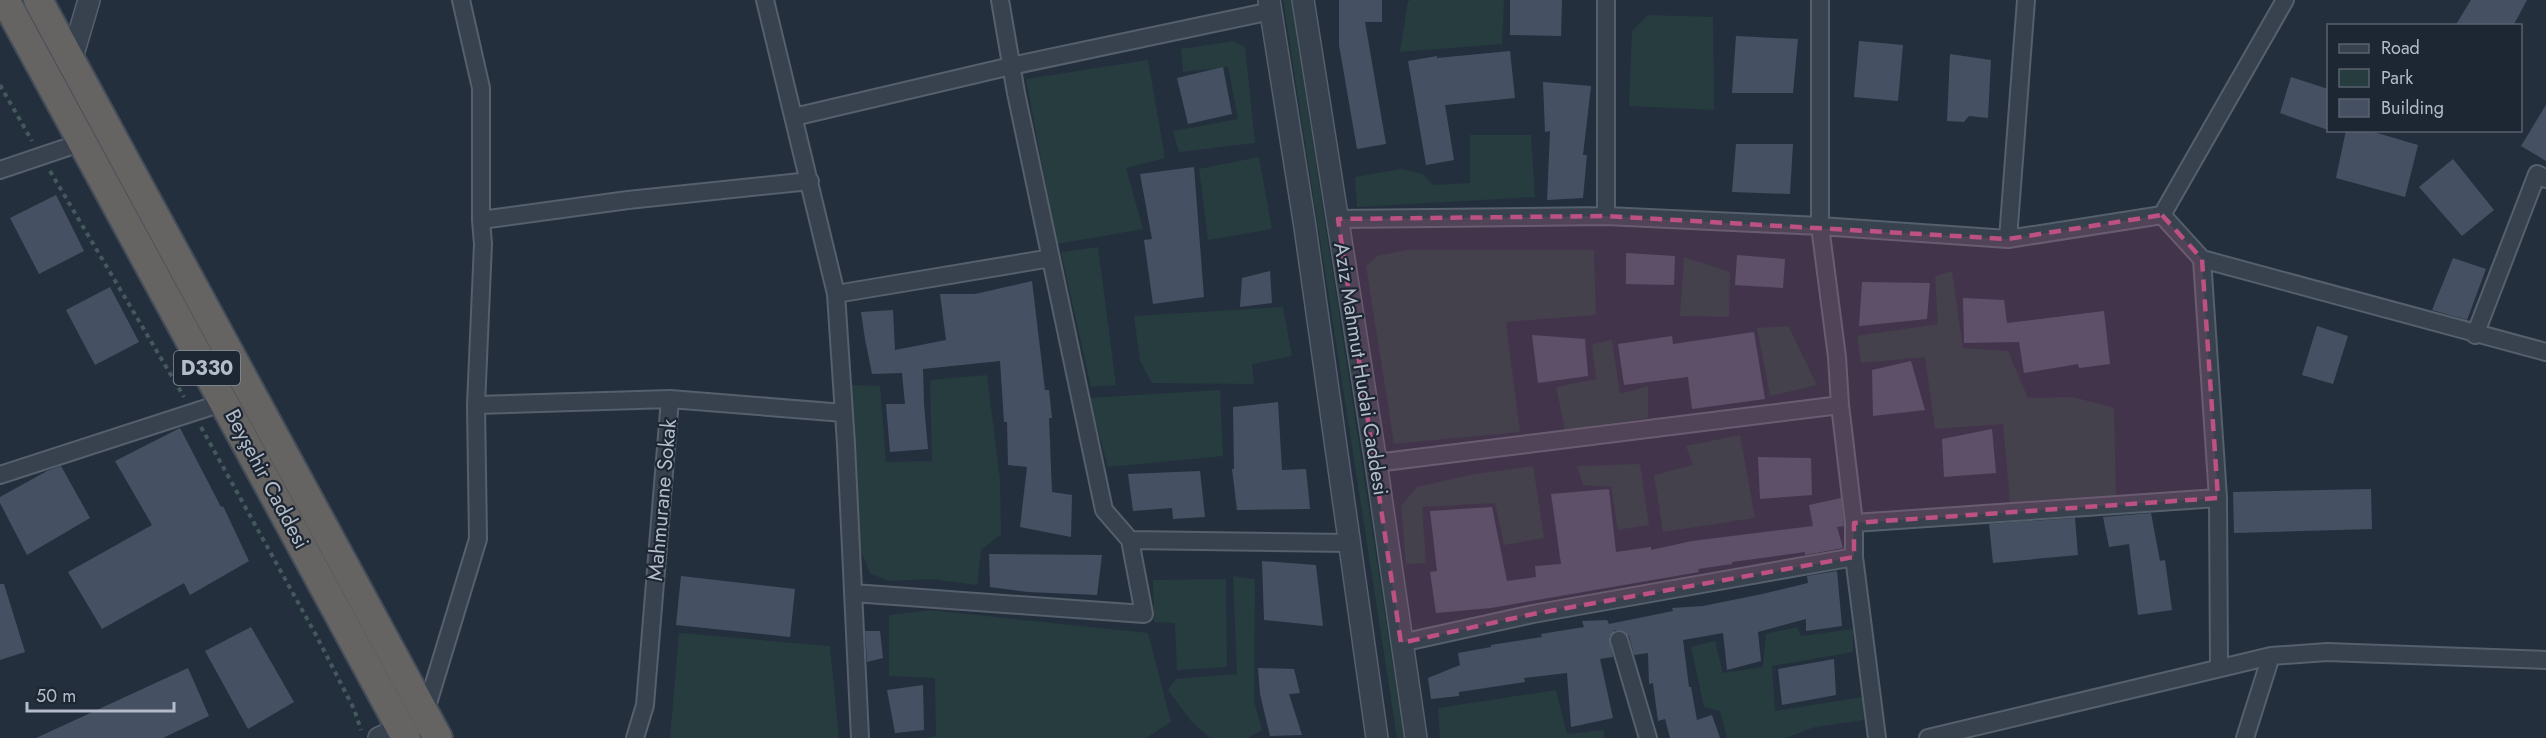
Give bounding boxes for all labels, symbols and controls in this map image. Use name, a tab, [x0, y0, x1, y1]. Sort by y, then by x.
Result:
legend	[2327, 24, 2522, 132]
text: Road	[2381, 35, 2420, 61]
text: Park	[2381, 65, 2413, 91]
text: Building	[2381, 95, 2444, 121]
street label: Aziz Mahmut Hudai Caddesi	[1326, 240, 1396, 498]
road number: D330	[174, 351, 240, 385]
street label: Beyşehir Caddesi	[218, 404, 316, 554]
street label: Mahmurane Sokak	[640, 417, 684, 582]
scale bar	[27, 675, 174, 713]
text: 50 m	[36, 683, 76, 709]

